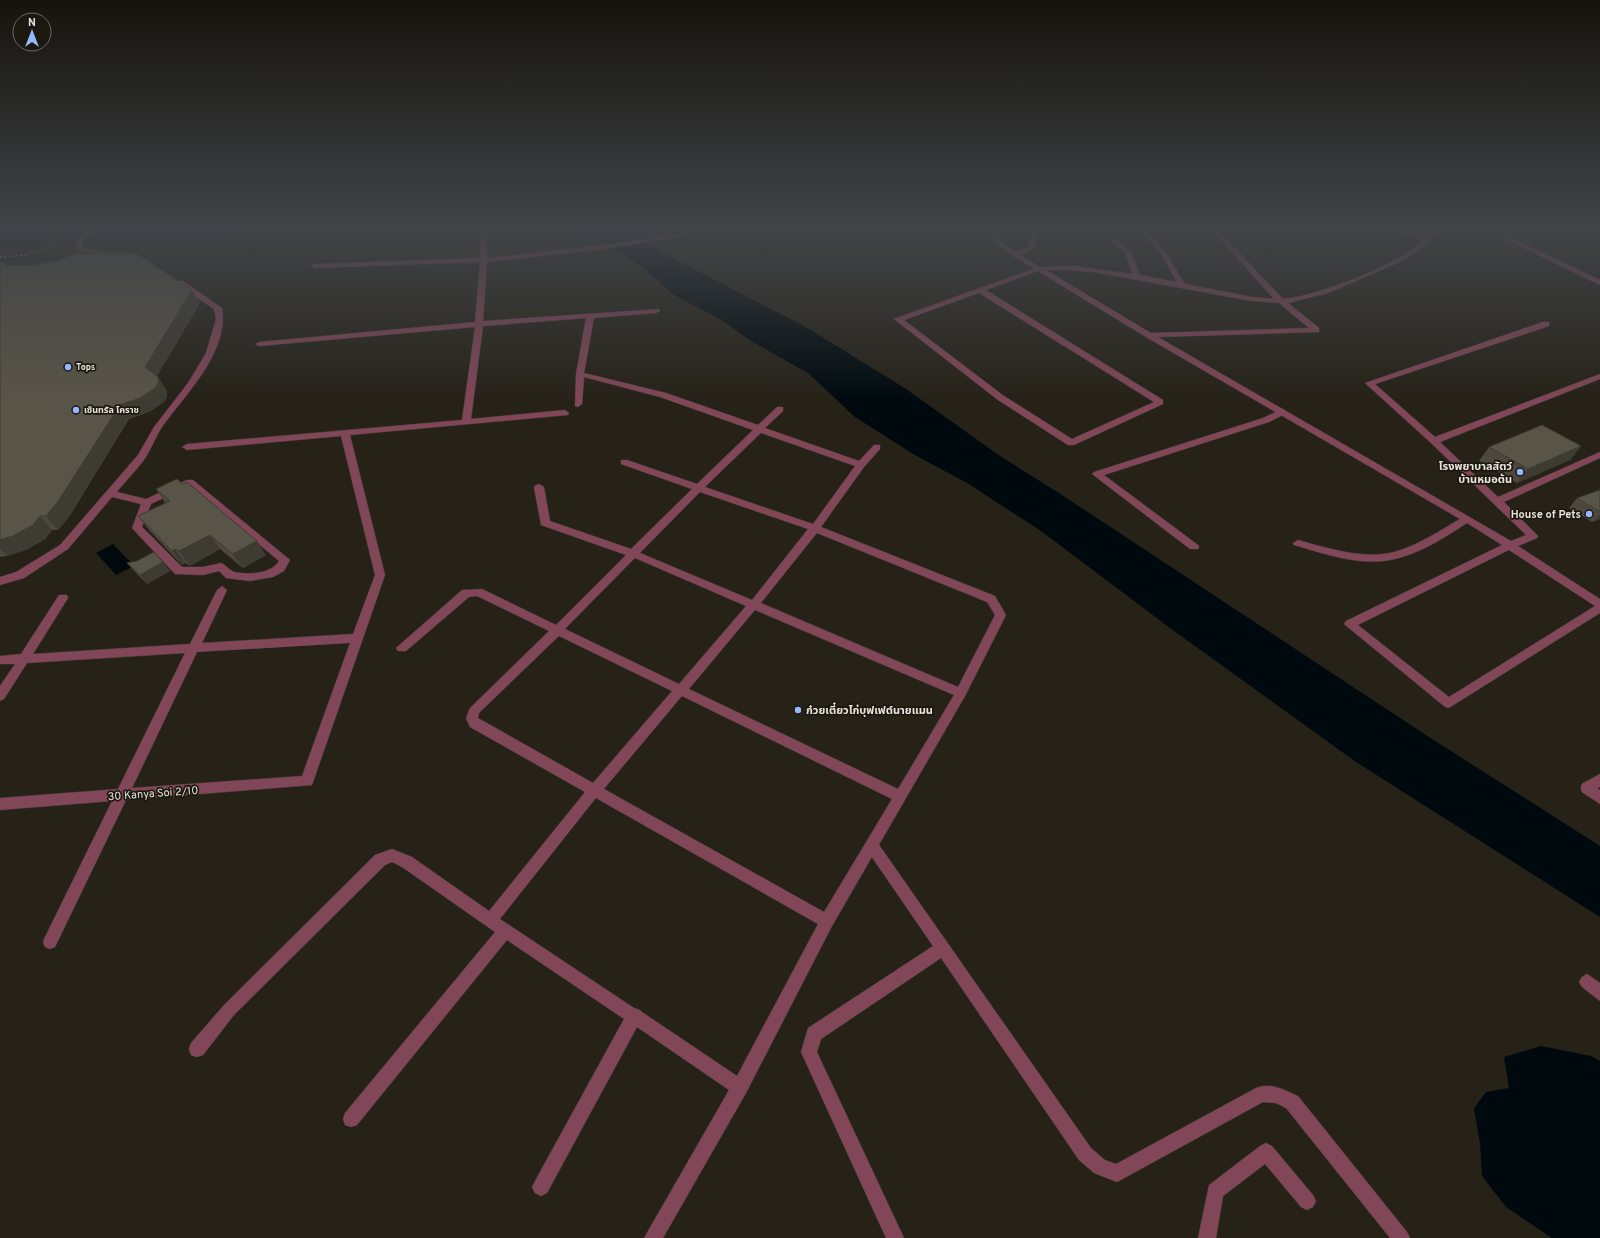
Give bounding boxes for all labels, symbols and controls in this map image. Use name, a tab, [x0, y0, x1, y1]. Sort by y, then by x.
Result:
north arrow	[12, 12, 52, 52]
text: N	[28, 16, 36, 30]
marker: Tops	[63, 362, 73, 372]
place label: Tops	[76, 362, 95, 373]
marker: เซ็นทรัล โคราช	[71, 405, 81, 415]
place label: เซ็นทรัล โคราช	[84, 405, 139, 416]
place label: โรงพยาบาลสัตว์ บ้านหมอต้น	[1439, 460, 1512, 487]
marker: โรงพยาบาลสัตว์ บ้านหมอต้น	[1515, 467, 1525, 477]
place label: House of Pets	[1511, 508, 1581, 522]
marker: House of Pets	[1584, 509, 1594, 519]
place label: ก๋วยเตี๋ยวไก่บุฟเฟต์นายแมน	[806, 702, 933, 718]
marker: ก๋วยเตี๋ยวไก่บุฟเฟต์นายแมน	[793, 705, 803, 715]
street label: 30 Kanya Soi 2/10	[107, 784, 199, 804]

